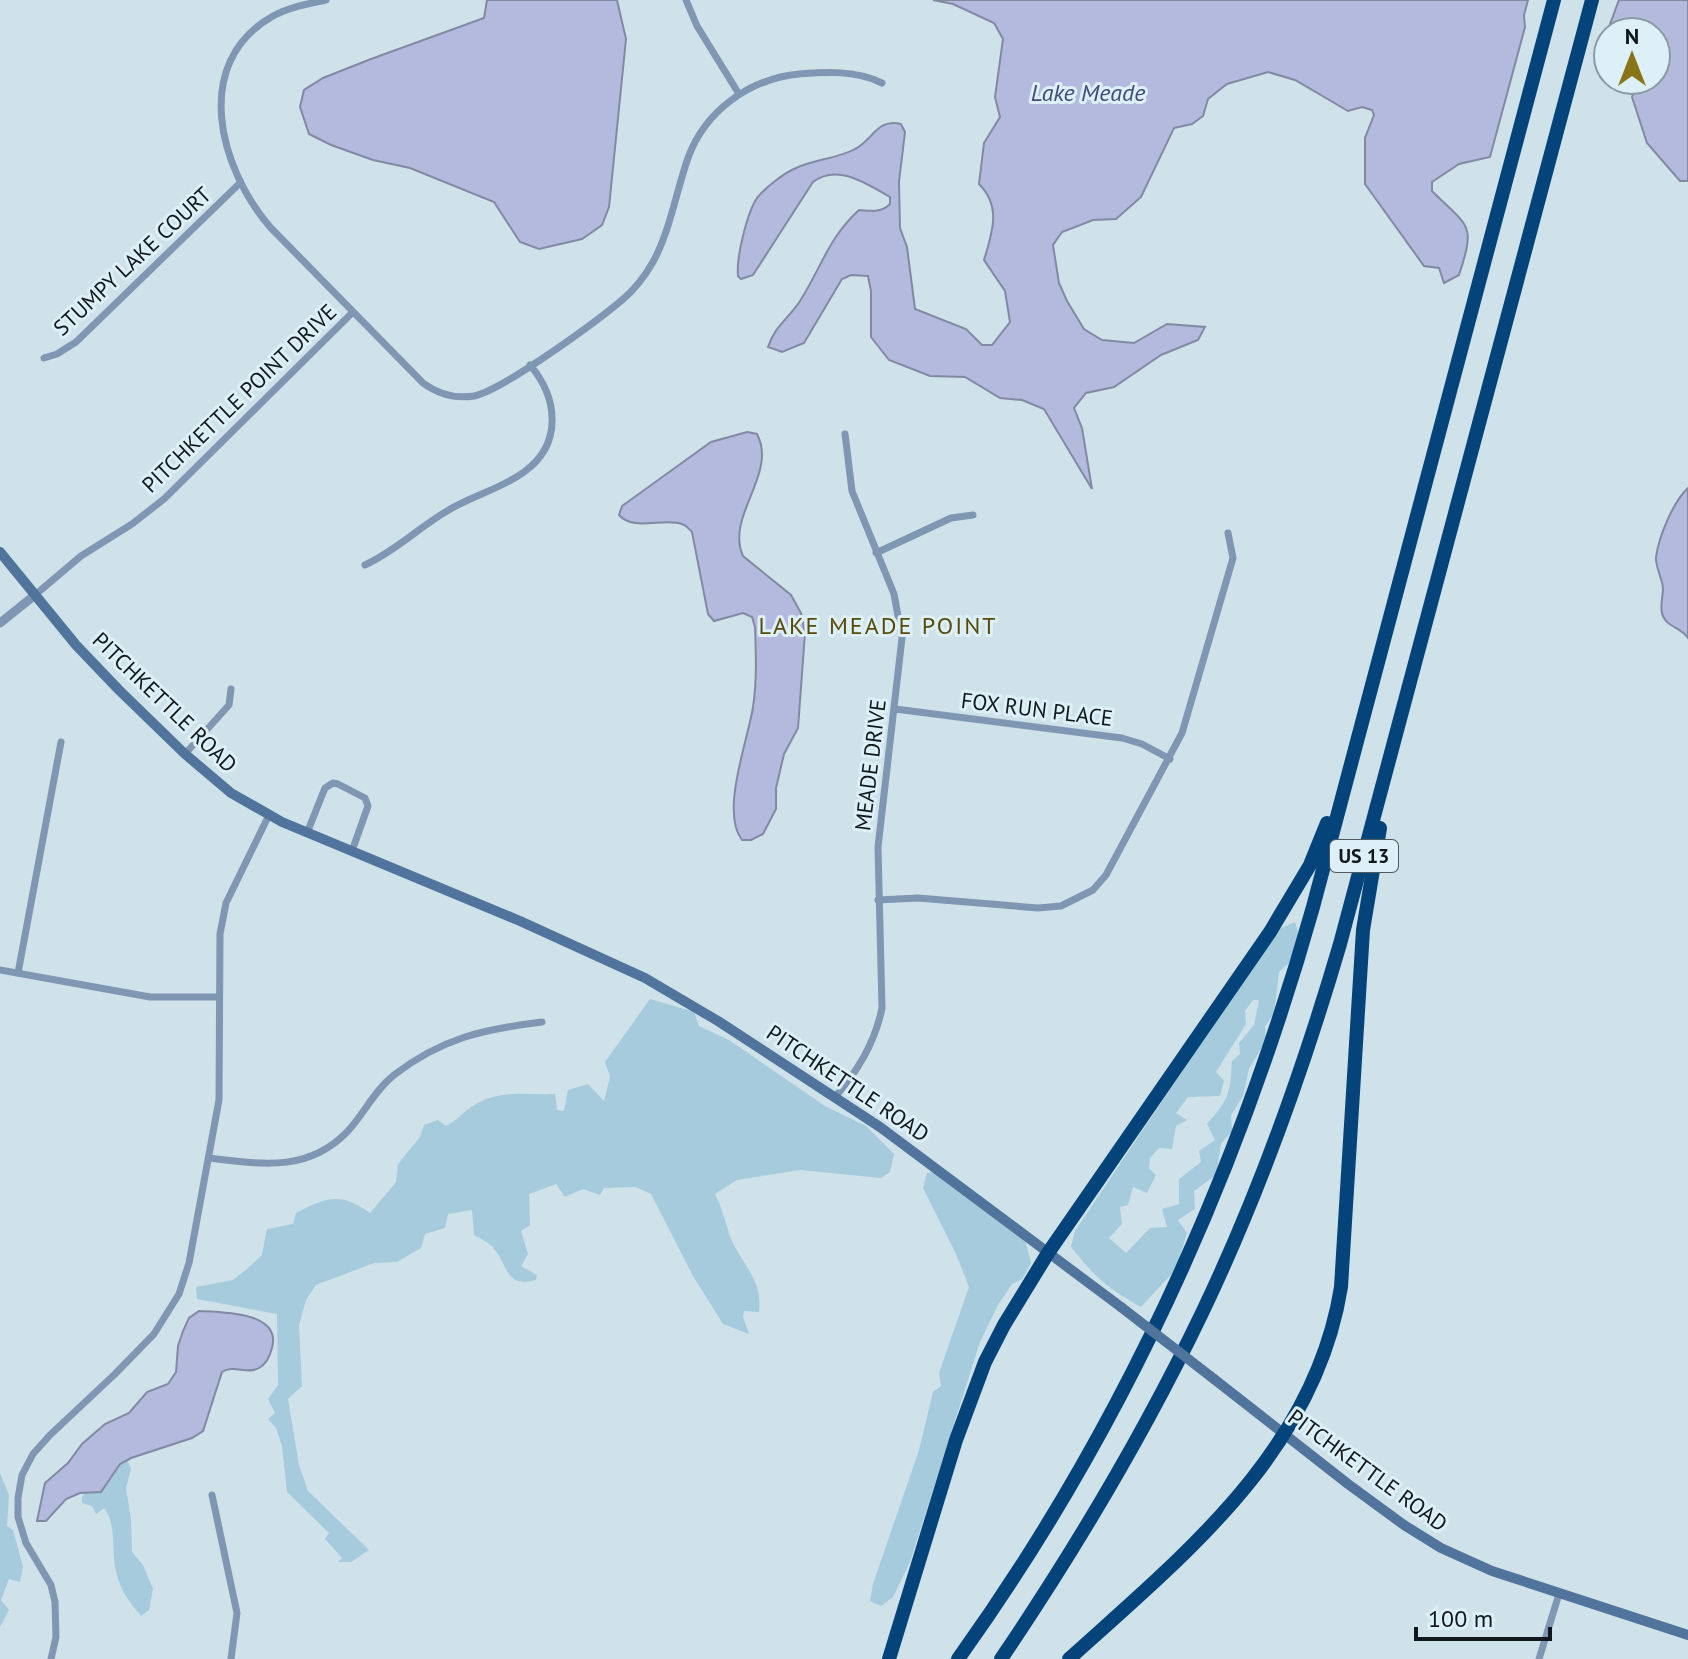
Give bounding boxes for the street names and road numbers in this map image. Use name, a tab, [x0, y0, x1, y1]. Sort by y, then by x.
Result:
street label: STUMPY LAKE COURT	[47, 181, 217, 341]
street label: PITCHKETTLE POINT DRIVE	[136, 298, 342, 498]
street label: PITCHKETTLE ROAD	[87, 626, 243, 778]
street label: FOX RUN PLACE	[959, 686, 1115, 732]
street label: MEADE DRIVE	[848, 698, 892, 832]
road number: US 13	[1330, 840, 1398, 872]
street label: PITCHKETTLE ROAD	[761, 1018, 935, 1148]
street label: PITCHKETTLE ROAD	[1283, 1403, 1453, 1537]

